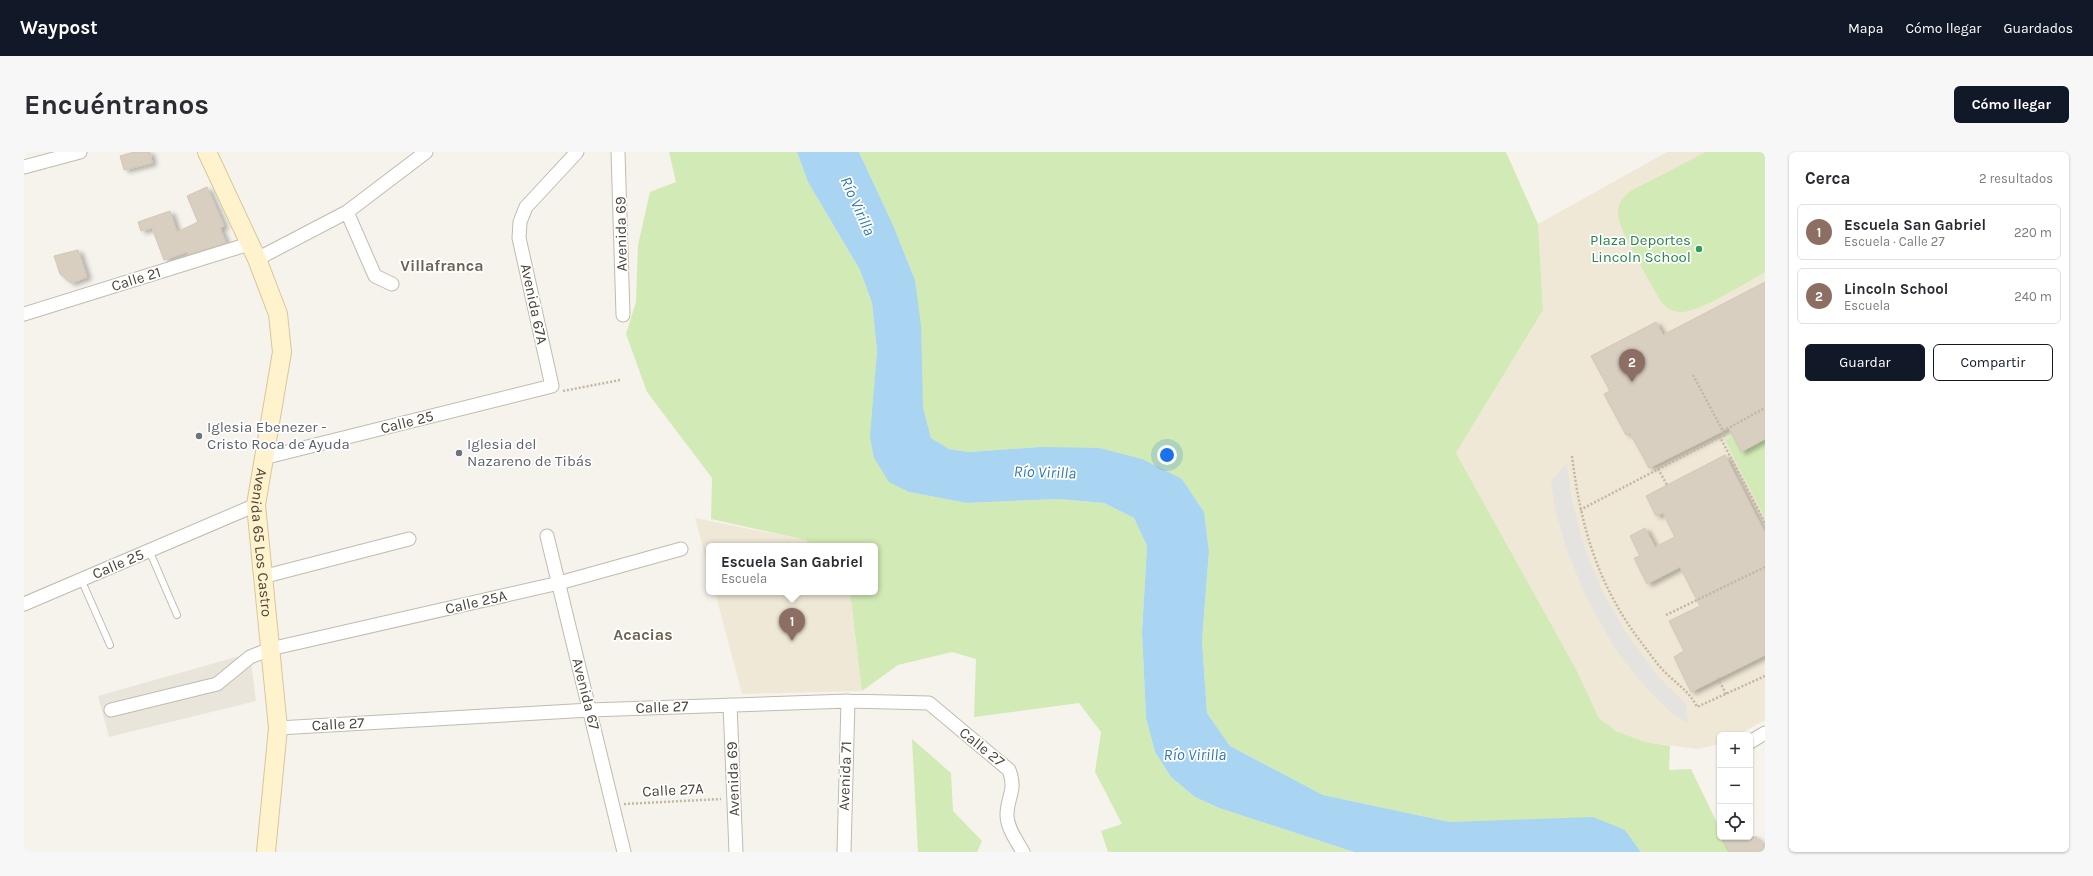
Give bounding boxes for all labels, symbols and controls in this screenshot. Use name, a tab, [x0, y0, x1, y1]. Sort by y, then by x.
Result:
text: Waypost	[20, 17, 98, 39]
text: Mapa	[1848, 20, 1883, 37]
text: Cómo llegar	[1905, 20, 1981, 37]
text: Guardados	[2003, 20, 2073, 37]
button: Cómo llegar	[1954, 86, 2069, 123]
text: Encuéntranos	[24, 88, 209, 121]
text: Cerca	[1805, 168, 1850, 188]
text: 2 resultados	[1979, 171, 2053, 186]
water label: Río Virilla	[837, 173, 879, 239]
street label: Avenida 69	[611, 196, 631, 272]
text: Escuela San Gabriel	[1844, 216, 1986, 234]
text: 1	[1817, 225, 1821, 240]
text: 220 m	[2014, 225, 2052, 240]
place label: Plaza Deportes Lincoln School	[1590, 231, 1691, 266]
text: Escuela · Calle 27	[1844, 234, 1945, 249]
marker: Plaza Deportes Lincoln School	[1694, 244, 1704, 254]
district label: Villafranca	[400, 256, 484, 275]
street label: Avenida 67A	[517, 262, 551, 346]
street label: Calle 21	[109, 263, 163, 295]
text: Lincoln School	[1844, 280, 1948, 298]
text: 2	[1815, 289, 1823, 304]
text: 240 m	[2014, 289, 2052, 304]
text: Escuela	[1844, 298, 1890, 313]
button: Guardar	[1805, 344, 1925, 381]
button: Compartir	[1933, 344, 2053, 381]
pin: 2	[1619, 349, 1645, 382]
street label: Calle 25	[378, 407, 436, 437]
place label: Iglesia Ebenezer - Cristo Roca de Ayuda	[207, 418, 350, 453]
marker: Iglesia Ebenezer - Cristo Roca de Ayuda	[194, 431, 204, 441]
place label: Iglesia del Nazareno de Tibás	[467, 435, 592, 470]
your location	[1157, 445, 1177, 465]
marker: Iglesia del Nazareno de Tibás	[454, 448, 464, 458]
water label: Río Virilla	[1013, 461, 1077, 483]
street label: Avenida 65 Los Castro	[247, 467, 276, 618]
popup	[706, 543, 878, 595]
street label: Calle 25	[90, 545, 146, 583]
text: Escuela San Gabriel	[721, 553, 863, 571]
text: Escuela	[721, 571, 767, 586]
street label: Calle 25A	[443, 586, 509, 618]
pin: 1	[779, 608, 805, 641]
district label: Acacias	[613, 625, 673, 644]
street label: Avenida 67	[568, 656, 604, 732]
street label: Calle 27	[635, 697, 689, 717]
street label: Calle 27	[311, 714, 365, 734]
street label: Calle 27	[956, 723, 1008, 771]
map controls	[1717, 732, 1753, 840]
button: +	[1717, 732, 1753, 768]
street label: Avenida 69	[723, 741, 743, 817]
street label: Avenida 71	[835, 741, 855, 811]
water label: Río Virilla	[1164, 745, 1226, 764]
button: −	[1717, 768, 1753, 804]
street label: Calle 27A	[642, 779, 705, 801]
button: locate	[1717, 804, 1753, 840]

